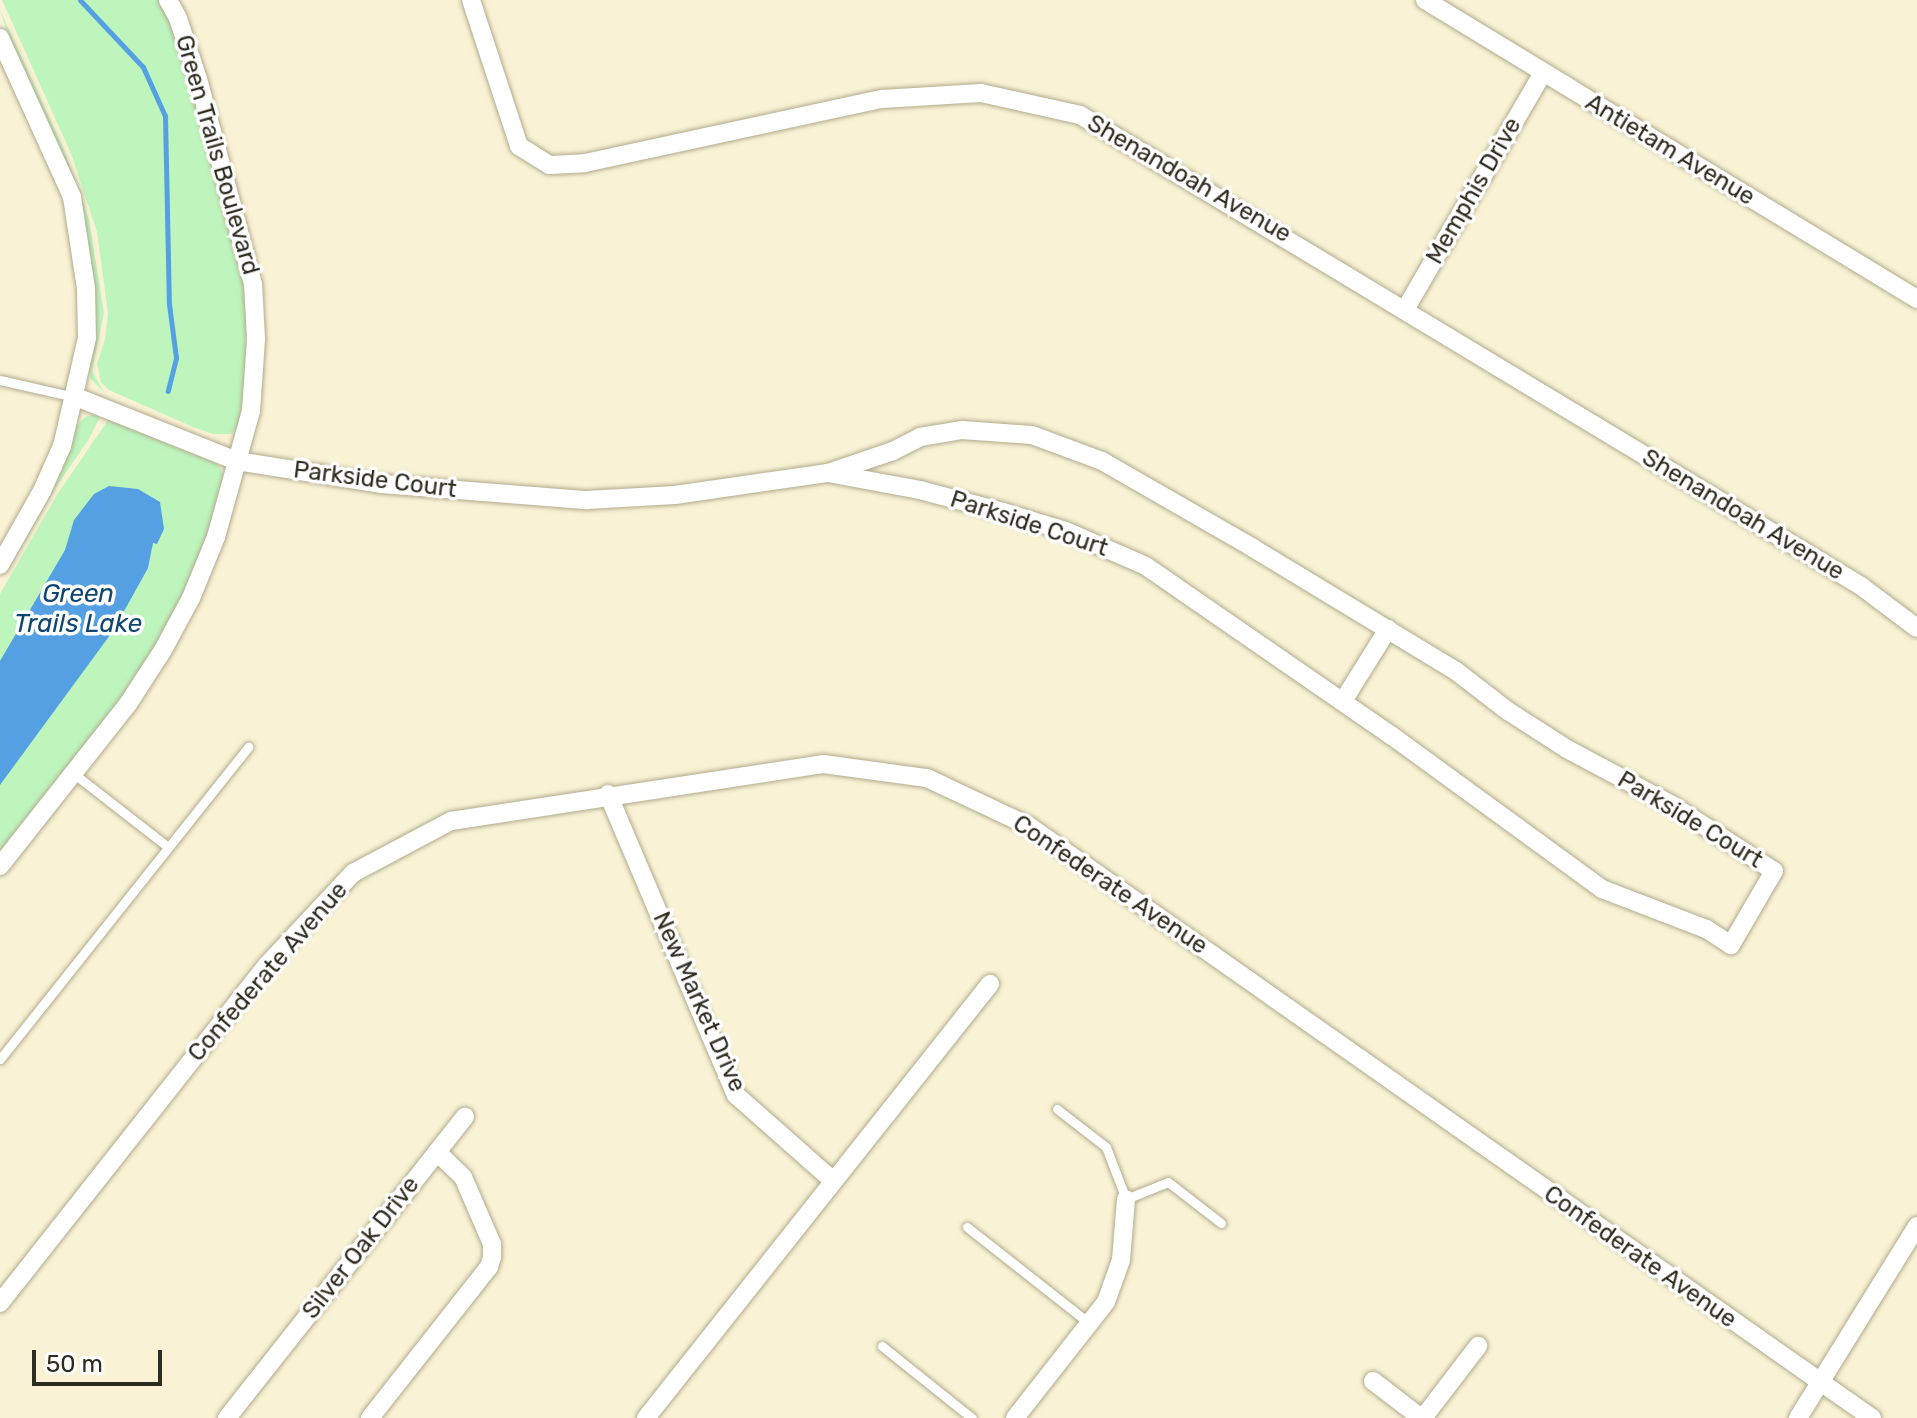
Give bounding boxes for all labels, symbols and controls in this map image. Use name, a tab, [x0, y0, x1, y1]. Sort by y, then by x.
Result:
street label: Green Trails Boulevard	[169, 31, 265, 279]
street label: Antietam Avenue	[1580, 88, 1760, 212]
street label: Shenandoah Avenue	[1082, 109, 1296, 249]
street label: Memphis Drive	[1420, 113, 1528, 269]
street label: Shenandoah Avenue	[1637, 443, 1849, 587]
street label: Parkside Court	[292, 456, 458, 504]
street label: Parkside Court	[947, 485, 1111, 563]
water label: Green Trails Lake	[14, 578, 142, 640]
street label: Parkside Court	[1612, 765, 1768, 875]
street label: Confederate Avenue	[1007, 809, 1213, 961]
street label: Confederate Avenue	[182, 876, 354, 1068]
street label: New Market Drive	[646, 907, 752, 1097]
street label: Silver Oak Drive	[296, 1171, 426, 1325]
street label: Confederate Avenue	[1538, 1180, 1742, 1334]
scale bar	[36, 1334, 166, 1384]
text: 50 m	[46, 1350, 103, 1378]

